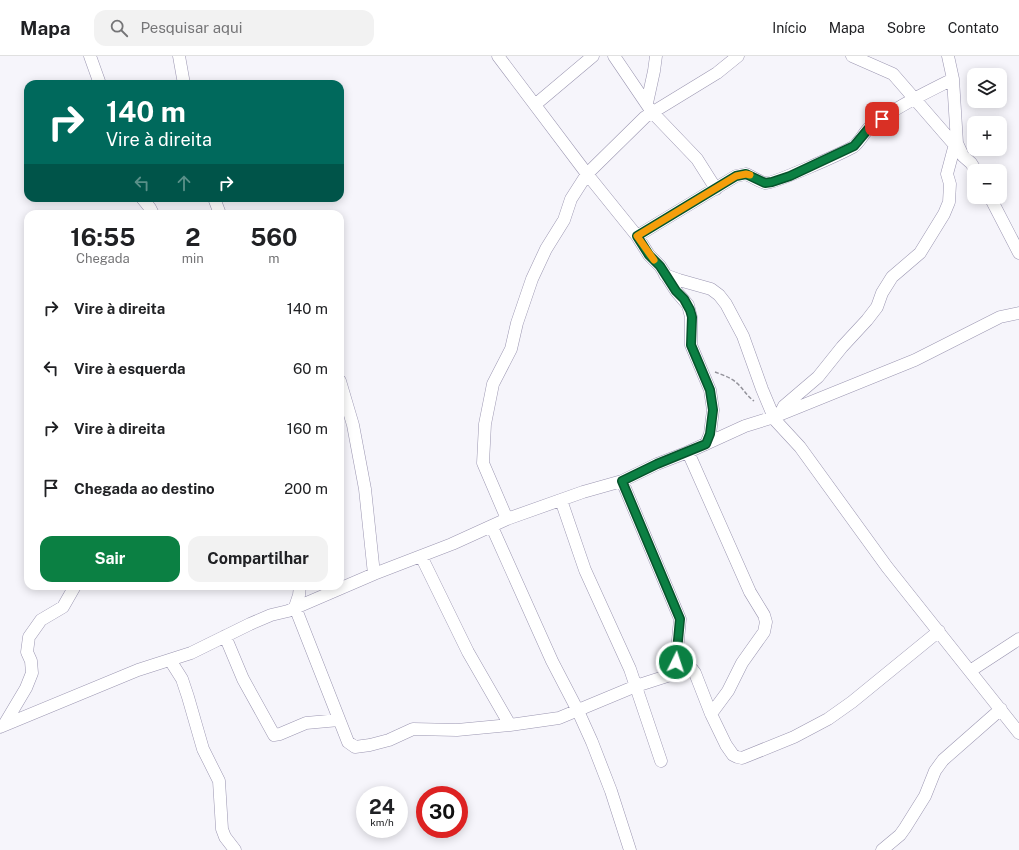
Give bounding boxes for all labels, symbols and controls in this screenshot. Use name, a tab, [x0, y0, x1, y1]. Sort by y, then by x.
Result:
search box	[94, 10, 374, 46]
text: Mapa	[20, 17, 70, 39]
icon: search	[108, 17, 130, 39]
text: Pesquisar aqui	[140, 19, 242, 36]
text: Início	[772, 20, 807, 36]
text: Mapa	[829, 20, 865, 36]
text: Sobre	[887, 20, 926, 36]
text: Contato	[948, 20, 999, 36]
map controls	[967, 68, 1007, 204]
button: layers	[967, 68, 1007, 108]
text: 140 m	[106, 95, 186, 128]
icon: right	[40, 96, 92, 148]
pin	[865, 102, 899, 136]
icon: arrive	[871, 108, 893, 130]
button: +	[967, 116, 1007, 156]
text: Vire à direita	[106, 129, 212, 150]
button: −	[967, 164, 1007, 204]
icon: left	[131, 172, 153, 194]
icon: ahead	[173, 172, 195, 194]
icon: right	[215, 172, 237, 194]
text: 16:55	[70, 223, 135, 251]
text: 2	[185, 223, 200, 251]
text: 560	[250, 223, 298, 251]
text: Chegada	[76, 251, 130, 266]
text: min	[182, 251, 204, 266]
text: m	[268, 251, 279, 266]
icon: right	[40, 297, 62, 319]
text: Vire à direita	[74, 300, 165, 317]
text: 140 m	[287, 300, 328, 317]
icon: left	[40, 357, 62, 379]
text: Vire à esquerda	[74, 360, 186, 377]
text: 60 m	[293, 360, 328, 377]
icon: right	[40, 417, 62, 439]
text: Vire à direita	[74, 420, 165, 437]
text: 160 m	[287, 420, 328, 437]
icon: arrive	[40, 477, 62, 499]
text: Chegada ao destino	[74, 480, 215, 497]
text: 200 m	[284, 480, 328, 497]
button: Sair	[40, 536, 180, 582]
button: Compartilhar	[188, 536, 328, 582]
position arrow	[655, 641, 697, 683]
speed limit sign: 30	[416, 786, 468, 838]
text: 24	[369, 795, 395, 819]
text: km/h	[370, 816, 394, 828]

